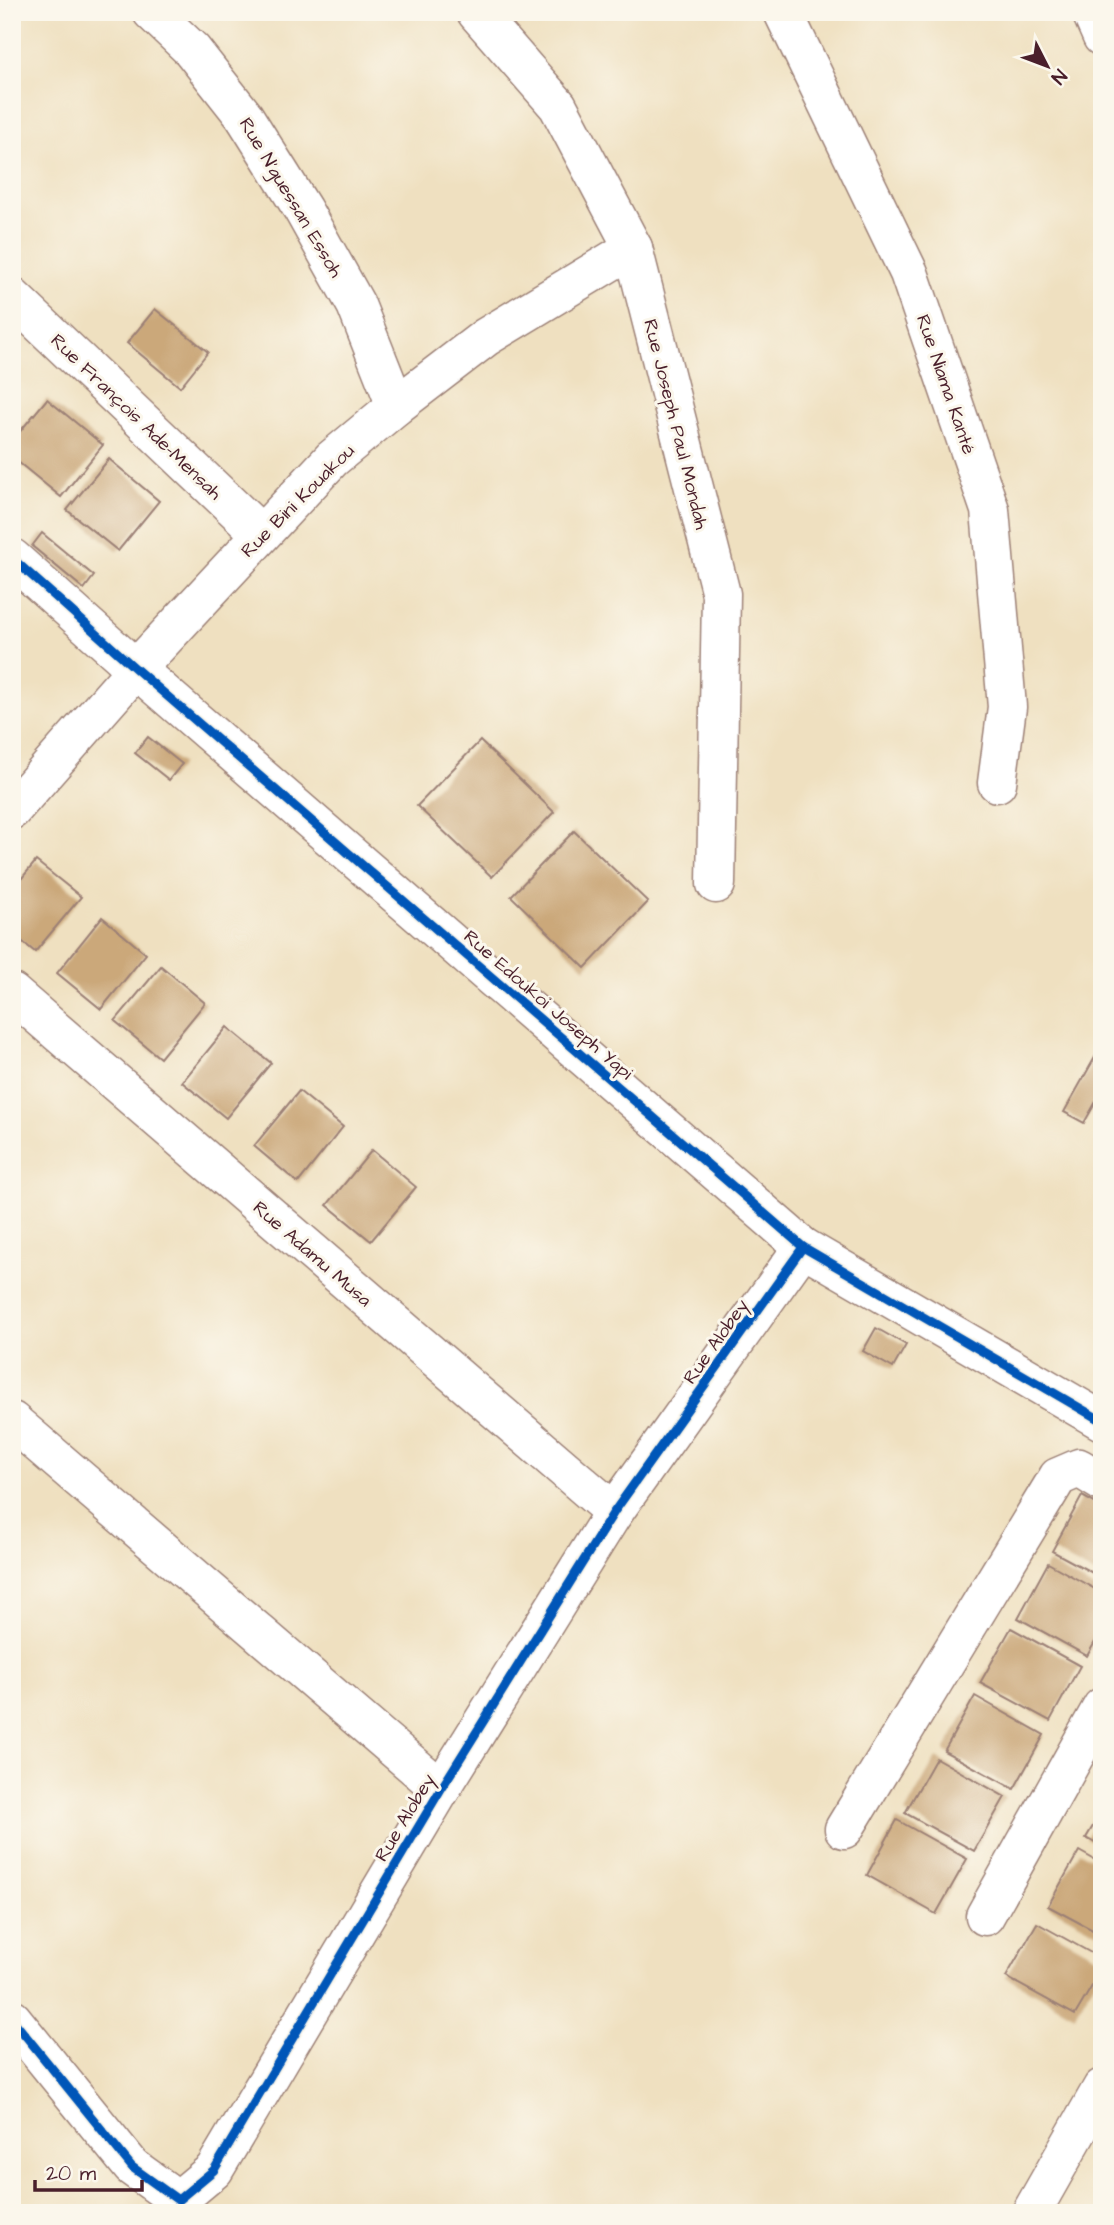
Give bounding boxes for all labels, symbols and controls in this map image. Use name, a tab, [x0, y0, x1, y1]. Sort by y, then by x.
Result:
north arrow	[1012, 32, 1082, 102]
text: N	[1044, 63, 1073, 90]
street label: Rue N'guessan Essoh	[231, 113, 349, 284]
street label: Rue Niama Kanté	[909, 311, 982, 458]
street label: Rue Joseph Paul Mondah	[636, 316, 715, 533]
street label: Rue François Ade-Mensah	[44, 328, 228, 507]
street label: Rue Bini Kouakou	[235, 438, 361, 564]
street label: Rue Edoukoi Joseph Yapi	[457, 924, 639, 1086]
street label: Rue Adamu Musa	[247, 1195, 377, 1314]
street label: Rue Alobey	[677, 1293, 757, 1390]
street label: Rue Alobey	[368, 1768, 443, 1867]
scale bar	[35, 2148, 142, 2192]
text: 20 m	[46, 2159, 97, 2188]

